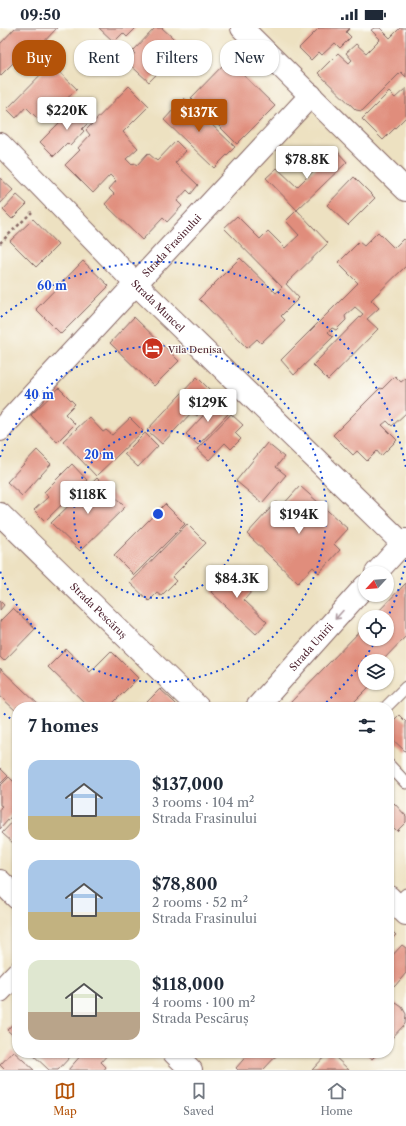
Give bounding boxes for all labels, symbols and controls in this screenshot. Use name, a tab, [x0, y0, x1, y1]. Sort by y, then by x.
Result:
text: 09:50	[20, 5, 61, 24]
chip: Buy	[12, 40, 66, 76]
chip: Rent	[74, 40, 134, 76]
chip: Filters	[142, 40, 212, 76]
chip: New	[220, 40, 279, 76]
pin: $220K	[39, 97, 95, 131]
pin: $137K	[171, 99, 227, 133]
text: $220K	[46, 102, 88, 118]
text: $137K	[180, 104, 218, 120]
pin: $78.8K	[274, 146, 340, 180]
text: $78.8K	[285, 151, 329, 167]
street label: Strada Frasinului	[140, 212, 204, 280]
street label: Strada Muncel	[128, 277, 187, 335]
text: 60 m	[37, 278, 67, 293]
hotel icon: Vila Denisa	[139, 336, 165, 362]
place label: Vila Denisa	[167, 343, 222, 356]
text: 40 m	[24, 387, 54, 402]
pin: $129K	[180, 389, 236, 423]
text: $129K	[189, 394, 227, 410]
text: 20 m	[84, 447, 114, 462]
pin: $118K	[60, 481, 116, 515]
text: $118K	[69, 486, 107, 502]
pin: $194K	[271, 501, 327, 535]
text: $194K	[280, 506, 318, 522]
centre of rings	[151, 507, 165, 521]
pin: $84.3K	[204, 565, 270, 599]
north arrow	[358, 566, 394, 602]
map controls	[358, 566, 394, 690]
text: $84.3K	[215, 570, 259, 586]
street label: Strada Pescăruș	[67, 580, 130, 641]
one-way arrow	[334, 610, 344, 620]
button: locate	[358, 610, 394, 646]
street label: Strada Unirii	[286, 620, 336, 674]
button: layers	[358, 654, 394, 690]
icon: filters	[356, 715, 378, 737]
text: 7 homes	[28, 716, 99, 736]
text: $137,000	[152, 774, 224, 794]
icon: home	[60, 776, 108, 824]
text: 3 rooms · 104 m²	[152, 794, 254, 810]
text: Strada Frasinului	[152, 810, 257, 826]
text: $78,800	[152, 874, 218, 894]
icon: home	[60, 876, 108, 924]
text: 2 rooms · 52 m²	[152, 894, 248, 910]
text: Strada Frasinului	[152, 910, 257, 926]
text: $118,000	[152, 974, 224, 994]
icon: home	[60, 976, 108, 1024]
text: 4 rooms · 100 m²	[152, 994, 255, 1010]
text: Strada Pescăruș	[152, 1010, 249, 1026]
tab: Map	[53, 1080, 77, 1118]
tab: Saved	[183, 1080, 214, 1118]
tab: Home	[320, 1080, 353, 1118]

